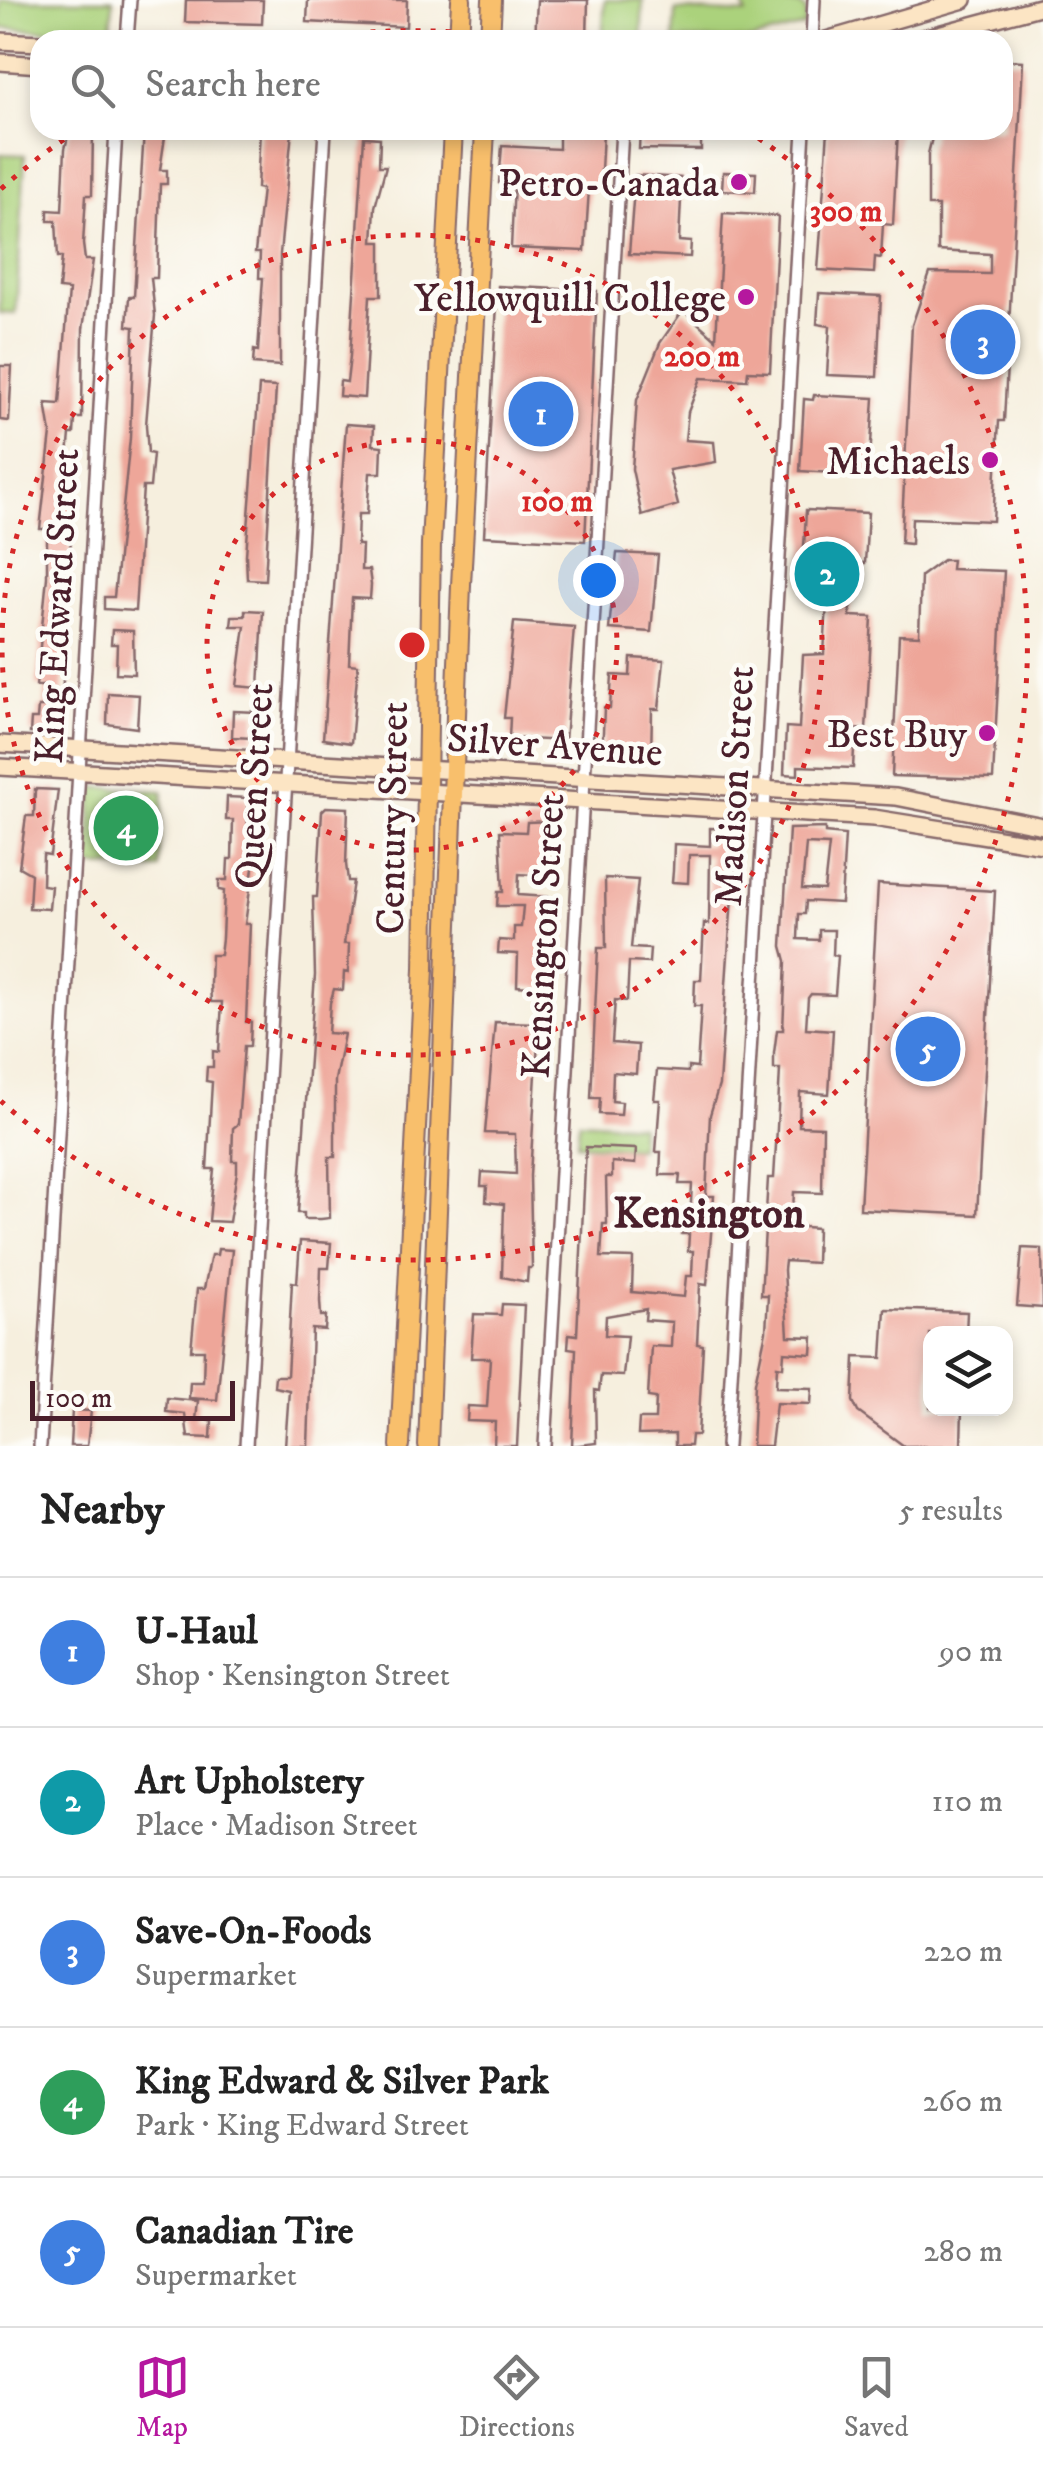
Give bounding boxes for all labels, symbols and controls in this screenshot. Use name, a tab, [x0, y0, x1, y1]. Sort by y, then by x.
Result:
search box	[30, 30, 1013, 140]
icon: search	[65, 58, 120, 113]
text: Search here	[145, 61, 321, 109]
place label: Petro-Canada	[498, 160, 719, 210]
marker: Petro-Canada	[728, 171, 750, 193]
text: 300 m	[810, 194, 883, 231]
place label: Yellowquill College	[414, 275, 726, 325]
marker: Yellowquill College	[735, 286, 757, 308]
pin: 3	[950, 304, 1016, 380]
text: 200 m	[664, 339, 740, 376]
pin: 1	[508, 376, 574, 452]
place label: Michaels	[826, 438, 970, 488]
street label: King Edward Street	[26, 447, 92, 765]
marker: Michaels	[979, 449, 1001, 471]
text: 100 m	[521, 484, 594, 521]
pin: 2	[794, 536, 860, 612]
your location	[573, 555, 624, 606]
centre of rings	[394, 627, 430, 663]
street label: Madison Street	[705, 665, 767, 908]
street label: Queen Street	[226, 682, 286, 890]
street label: Century Street	[367, 701, 421, 935]
place label: Best Buy	[827, 711, 968, 761]
street label: Silver Avenue	[445, 715, 664, 779]
marker: Best Buy	[976, 722, 998, 744]
pin: 4	[94, 790, 158, 866]
street label: Kensington Street	[513, 792, 577, 1080]
pin: 5	[896, 1012, 960, 1086]
district label: Kensington	[613, 1189, 805, 1241]
map controls	[923, 1326, 1013, 1416]
button: layers	[923, 1326, 1013, 1416]
scale bar	[30, 1376, 235, 1420]
text: 100 m	[45, 1381, 112, 1416]
text: Nearby	[40, 1485, 164, 1537]
text: 5 results	[899, 1491, 1003, 1531]
text: U-Haul	[135, 1608, 258, 1656]
text: 1	[67, 1632, 78, 1672]
text: 90 m	[939, 1632, 1003, 1672]
text: Shop · Kensington Street	[135, 1656, 450, 1696]
text: Art Upholstery	[135, 1758, 363, 1806]
text: 2	[65, 1782, 80, 1822]
text: 110 m	[931, 1782, 1003, 1822]
text: Place · Madison Street	[135, 1806, 418, 1846]
text: Save-On-Foods	[135, 1908, 372, 1956]
text: 3	[67, 1932, 78, 1972]
text: 220 m	[923, 1932, 1003, 1972]
text: Supermarket	[135, 1956, 297, 1996]
text: King Edward & Silver Park	[135, 2058, 549, 2106]
text: 4	[63, 2082, 82, 2122]
text: 260 m	[923, 2082, 1003, 2122]
text: Park · King Edward Street	[135, 2106, 469, 2146]
text: Canadian Tire	[135, 2208, 354, 2256]
text: 5	[65, 2232, 80, 2272]
text: 280 m	[923, 2232, 1003, 2272]
text: Supermarket	[135, 2256, 297, 2296]
tab: Map	[135, 2350, 190, 2445]
tab: Directions	[459, 2350, 575, 2445]
tab: Saved	[844, 2350, 908, 2445]

